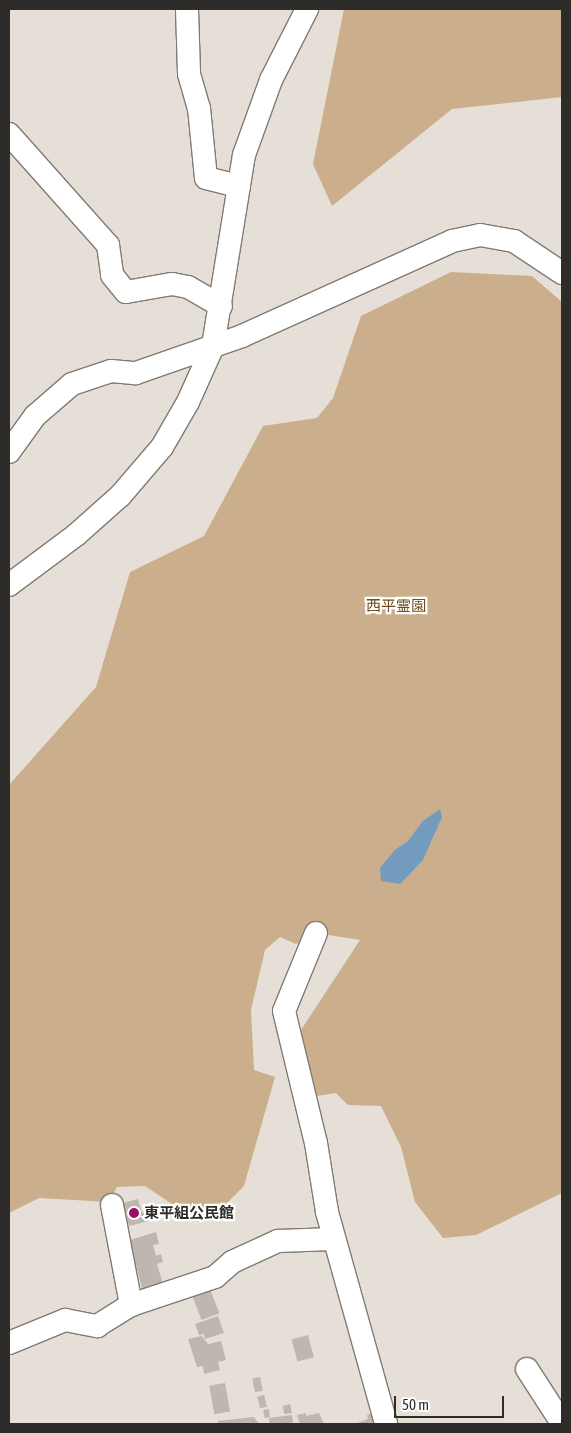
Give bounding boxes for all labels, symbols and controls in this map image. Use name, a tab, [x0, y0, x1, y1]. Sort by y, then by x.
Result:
park label: 西平霊園	[366, 597, 426, 615]
place label: 東平組公民館	[144, 1204, 234, 1222]
marker: 東平組公民館	[128, 1207, 140, 1219]
scale bar	[396, 1386, 506, 1418]
text: 50 m	[402, 1396, 429, 1413]

